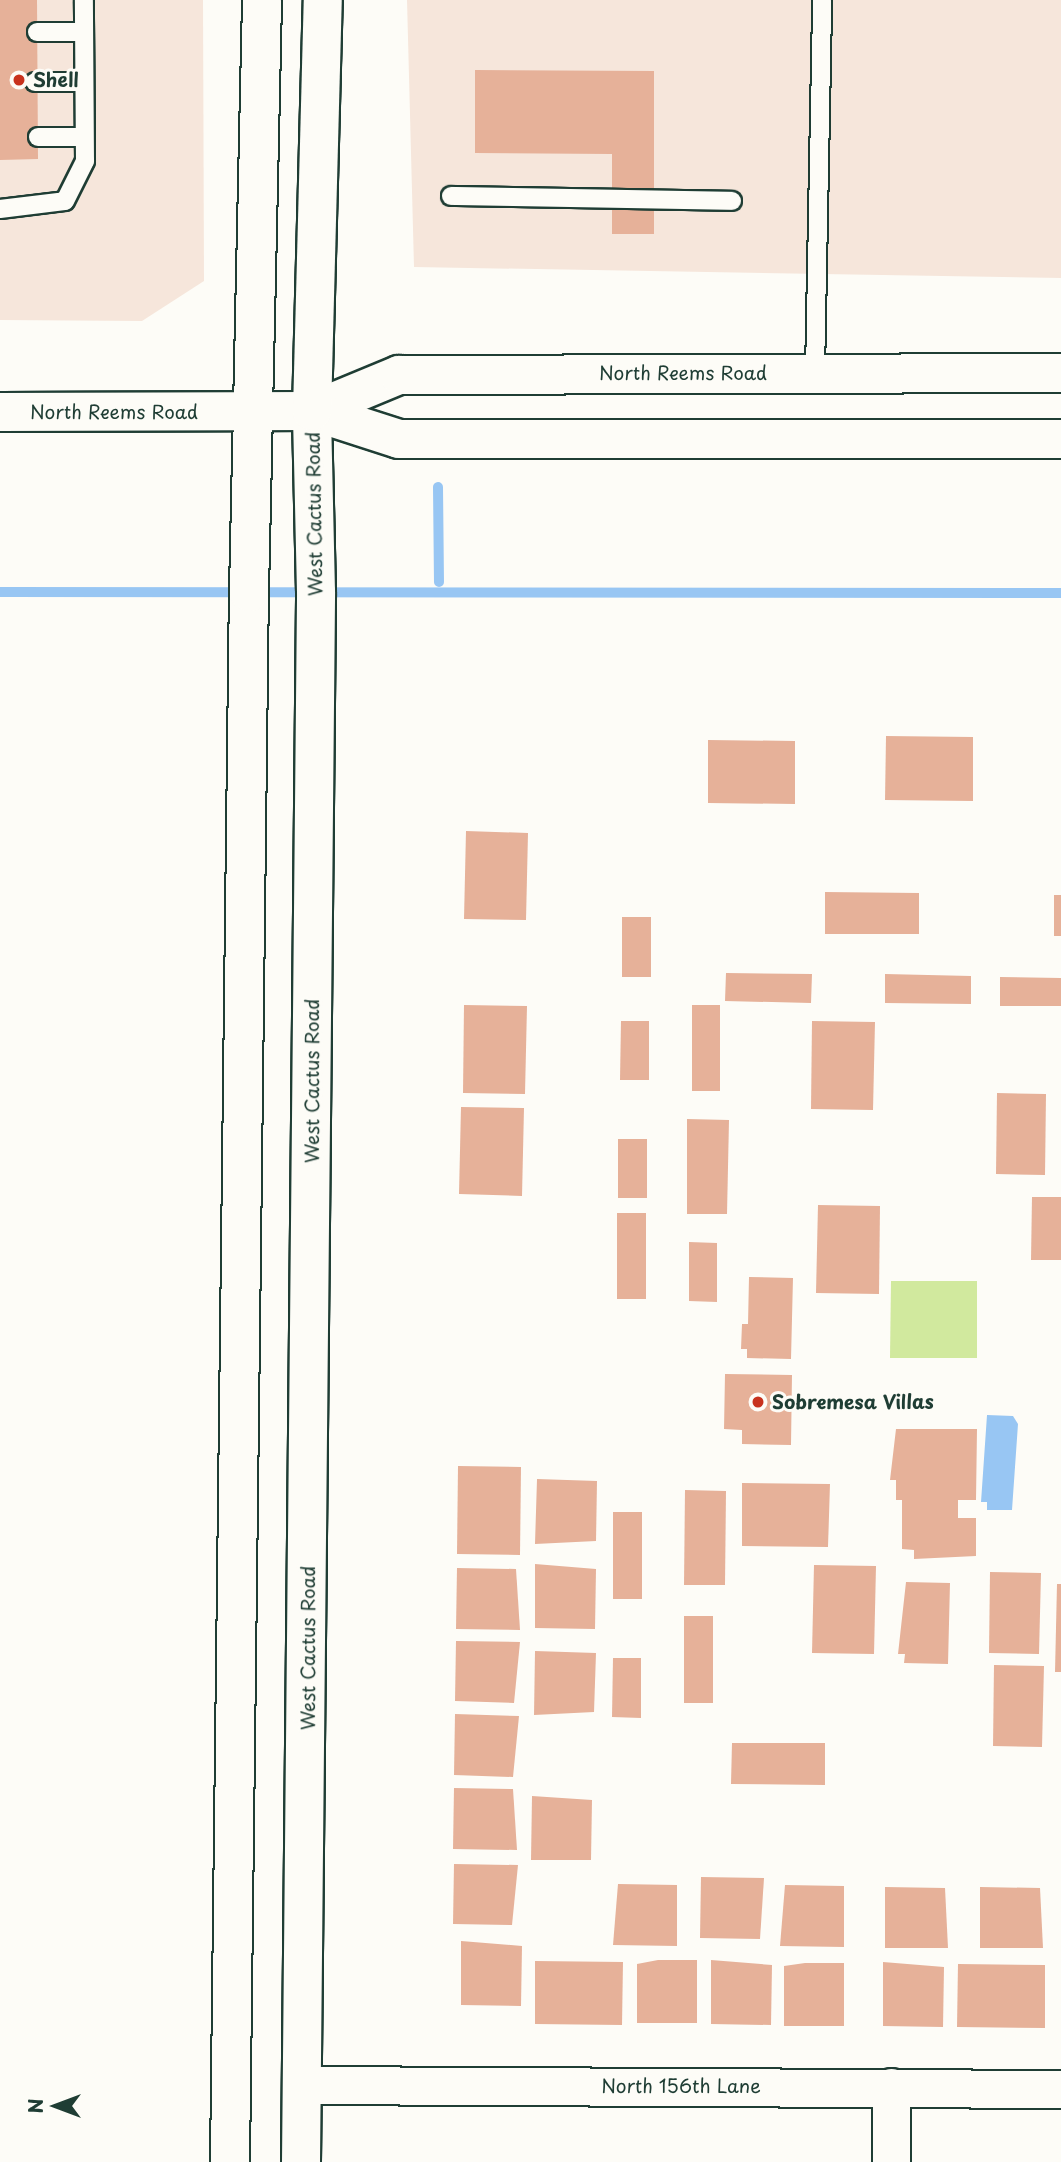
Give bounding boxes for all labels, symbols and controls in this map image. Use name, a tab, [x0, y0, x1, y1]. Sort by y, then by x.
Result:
place label: Shell	[33, 69, 79, 91]
marker: Shell	[11, 72, 27, 88]
street label: North Reems Road	[598, 362, 768, 384]
street label: North Reems Road	[29, 401, 199, 423]
street label: West Cactus Road	[301, 431, 327, 597]
street label: West Cactus Road	[301, 998, 323, 1164]
place label: Sobremesa Villas	[772, 1391, 934, 1413]
marker: Sobremesa Villas	[750, 1394, 766, 1410]
street label: West Cactus Road	[297, 1565, 319, 1731]
north arrow	[21, 2071, 91, 2141]
street label: North 156th Lane	[600, 2075, 762, 2097]
text: N	[21, 2098, 49, 2114]

